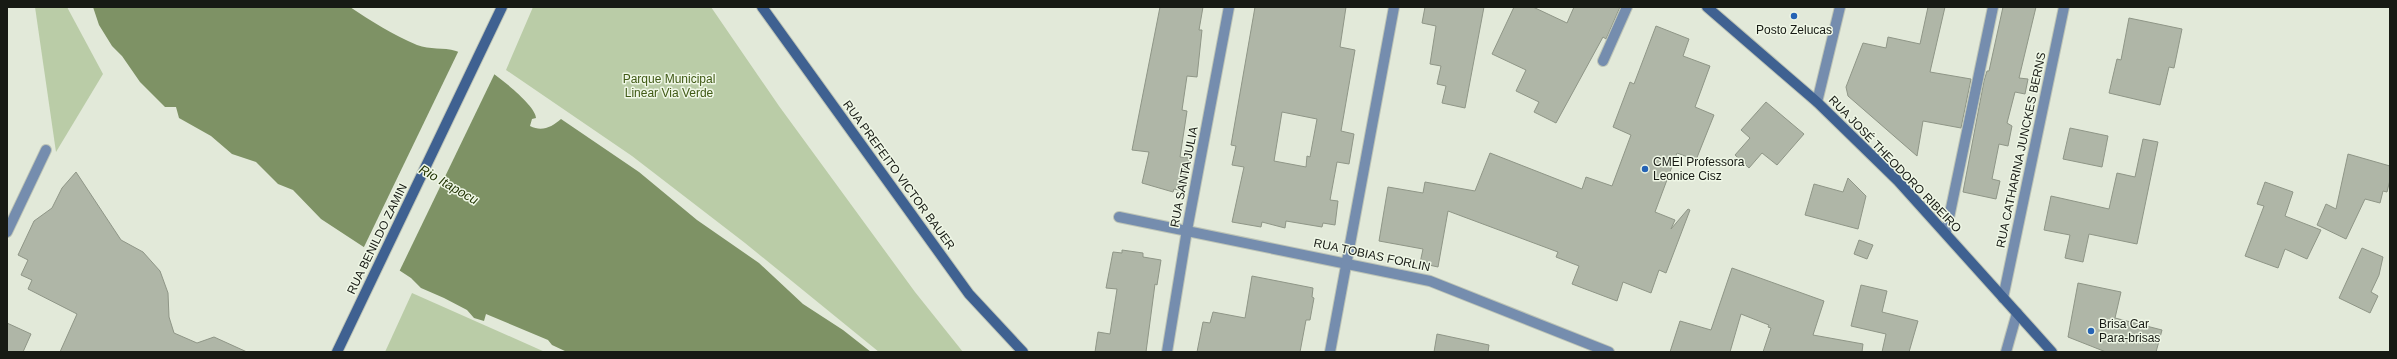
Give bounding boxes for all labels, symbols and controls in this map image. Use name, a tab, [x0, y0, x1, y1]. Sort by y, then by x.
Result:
marker: Posto Zelucas	[1789, 11, 1799, 21]
place label: Posto Zelucas	[1756, 23, 1832, 37]
street label: RUA CATHARINA JUNCKES BERNS	[1993, 51, 2049, 249]
park label: Parque Municipal Linear Via Verde	[623, 72, 715, 100]
street label: RUA JOSÉ THEODORO RIBEIRO	[1826, 92, 1965, 235]
street label: RUA PREFEITO VICTOR BAUER	[840, 98, 958, 253]
street label: RUA SANTA JULIA	[1167, 125, 1201, 229]
place label: CMEI Professora Leonice Cisz	[1653, 155, 1745, 183]
water label: Rio Itapocu	[417, 161, 481, 207]
marker: CMEI Professora Leonice Cisz	[1640, 164, 1650, 174]
street label: RUA BENILDO ZAMIN	[344, 181, 410, 297]
street label: RUA TOBIAS FORLIN	[1312, 236, 1432, 274]
place label: Brisa Car Para-brisas	[2099, 317, 2160, 345]
marker: Brisa Car Para-brisas	[2086, 326, 2096, 336]

